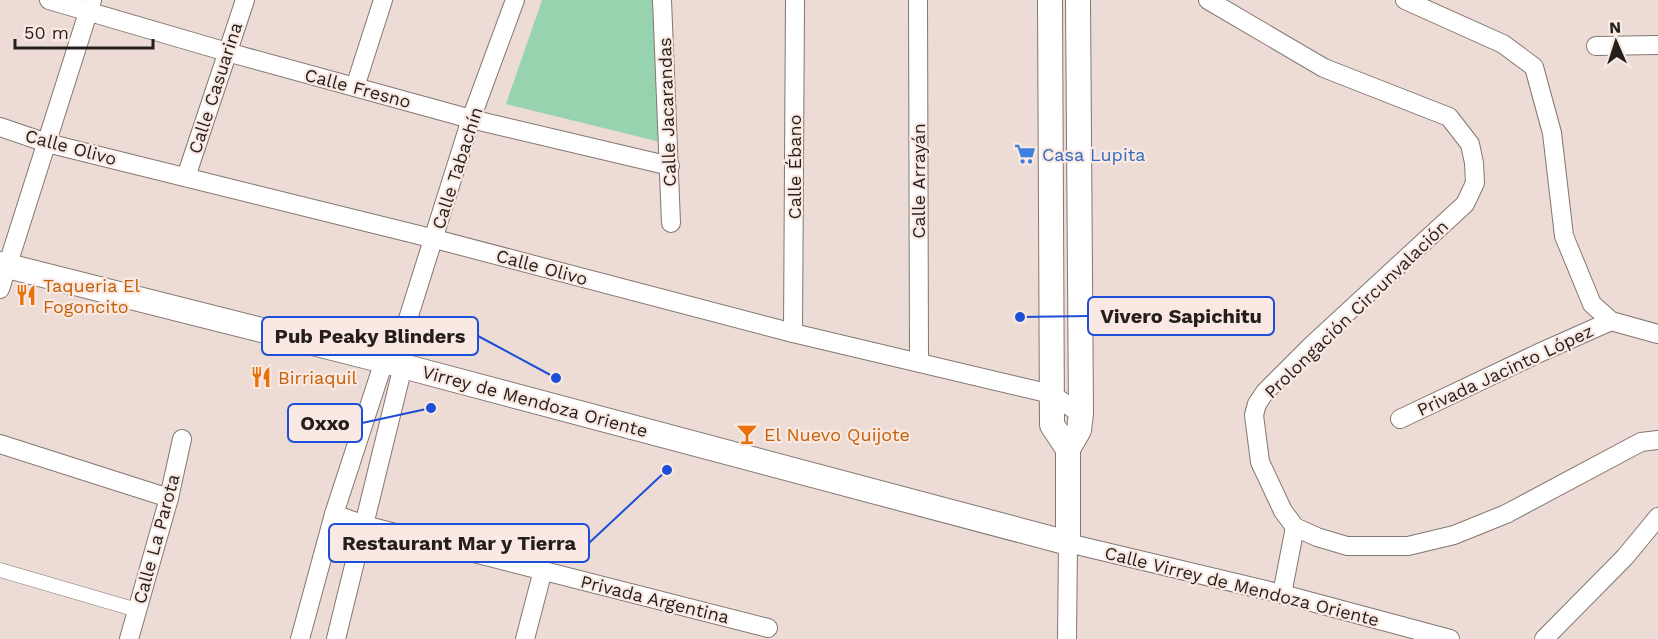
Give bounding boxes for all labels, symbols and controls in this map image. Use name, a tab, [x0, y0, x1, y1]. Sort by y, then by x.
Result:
scale bar	[15, 12, 153, 50]
north arrow	[1586, 12, 1646, 72]
text: N	[1609, 18, 1622, 37]
street label: Calle Casuarina	[184, 20, 246, 156]
text: 50 m	[24, 22, 69, 43]
street label: Calle Jacarandas	[654, 37, 680, 187]
street label: Calle Fresno	[303, 64, 413, 112]
street label: Calle Tabachín	[427, 104, 487, 232]
street label: Calle Ébano	[784, 115, 805, 219]
street label: Calle Arrayán	[908, 123, 929, 239]
street label: Calle Olivo	[23, 125, 119, 169]
supermarket icon: Casa Lupita	[1013, 142, 1037, 166]
place label: Casa Lupita	[1042, 144, 1145, 165]
street label: Prolongación Circunvalación	[1260, 216, 1452, 402]
street label: Calle Olivo	[494, 245, 590, 289]
place label: Taqueria El Fogoncito	[43, 275, 141, 317]
restaurant icon: Taqueria El Fogoncito	[14, 283, 38, 307]
callout: Vivero Sapichitu	[1088, 297, 1274, 335]
text: Vivero Sapichitu	[1100, 304, 1262, 328]
callout: Pub Peaky Blinders	[262, 317, 478, 355]
street label: Privada Jacinto López	[1413, 320, 1597, 420]
text: Pub Peaky Blinders	[275, 324, 466, 348]
street label: Virrey de Mendoza Oriente	[420, 361, 650, 441]
restaurant icon: Birriaquil	[249, 365, 273, 389]
place label: Birriaquil	[278, 367, 357, 388]
callout: Oxxo	[288, 404, 362, 442]
text: Oxxo	[300, 411, 350, 435]
bar icon: El Nuevo Quijote	[735, 422, 759, 446]
place label: El Nuevo Quijote	[764, 424, 910, 445]
street label: Calle La Parota	[129, 472, 183, 606]
callout: Restaurant Mar y Tierra	[329, 524, 589, 562]
text: Restaurant Mar y Tierra	[342, 531, 577, 555]
street label: Calle Virrey de Mendoza Oriente	[1103, 542, 1381, 630]
street label: Privada Argentina	[579, 570, 731, 628]

